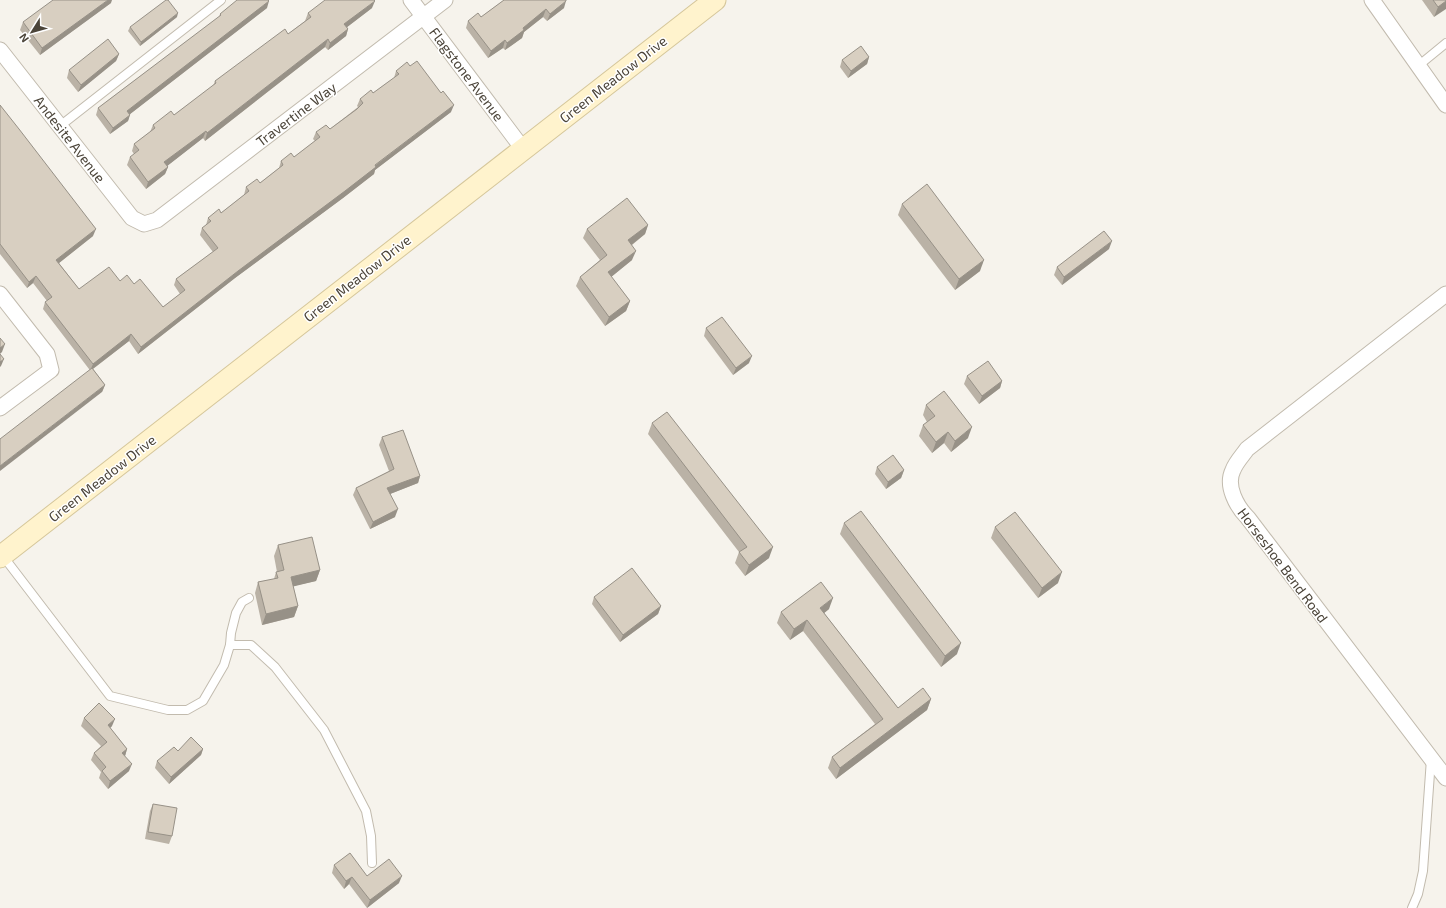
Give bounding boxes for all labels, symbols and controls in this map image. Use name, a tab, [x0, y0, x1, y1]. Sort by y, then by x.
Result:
north arrow	[12, 12, 52, 52]
street label: Flagstone Avenue	[426, 24, 508, 124]
text: N	[16, 31, 31, 45]
street label: Green Meadow Drive	[556, 32, 670, 126]
street label: Travertine Way	[252, 78, 340, 150]
street label: Andesite Avenue	[31, 92, 109, 186]
street label: Green Meadow Drive	[300, 231, 414, 325]
street label: Green Meadow Drive	[45, 431, 159, 525]
street label: Horseshoe Bend Road	[1234, 504, 1332, 626]

